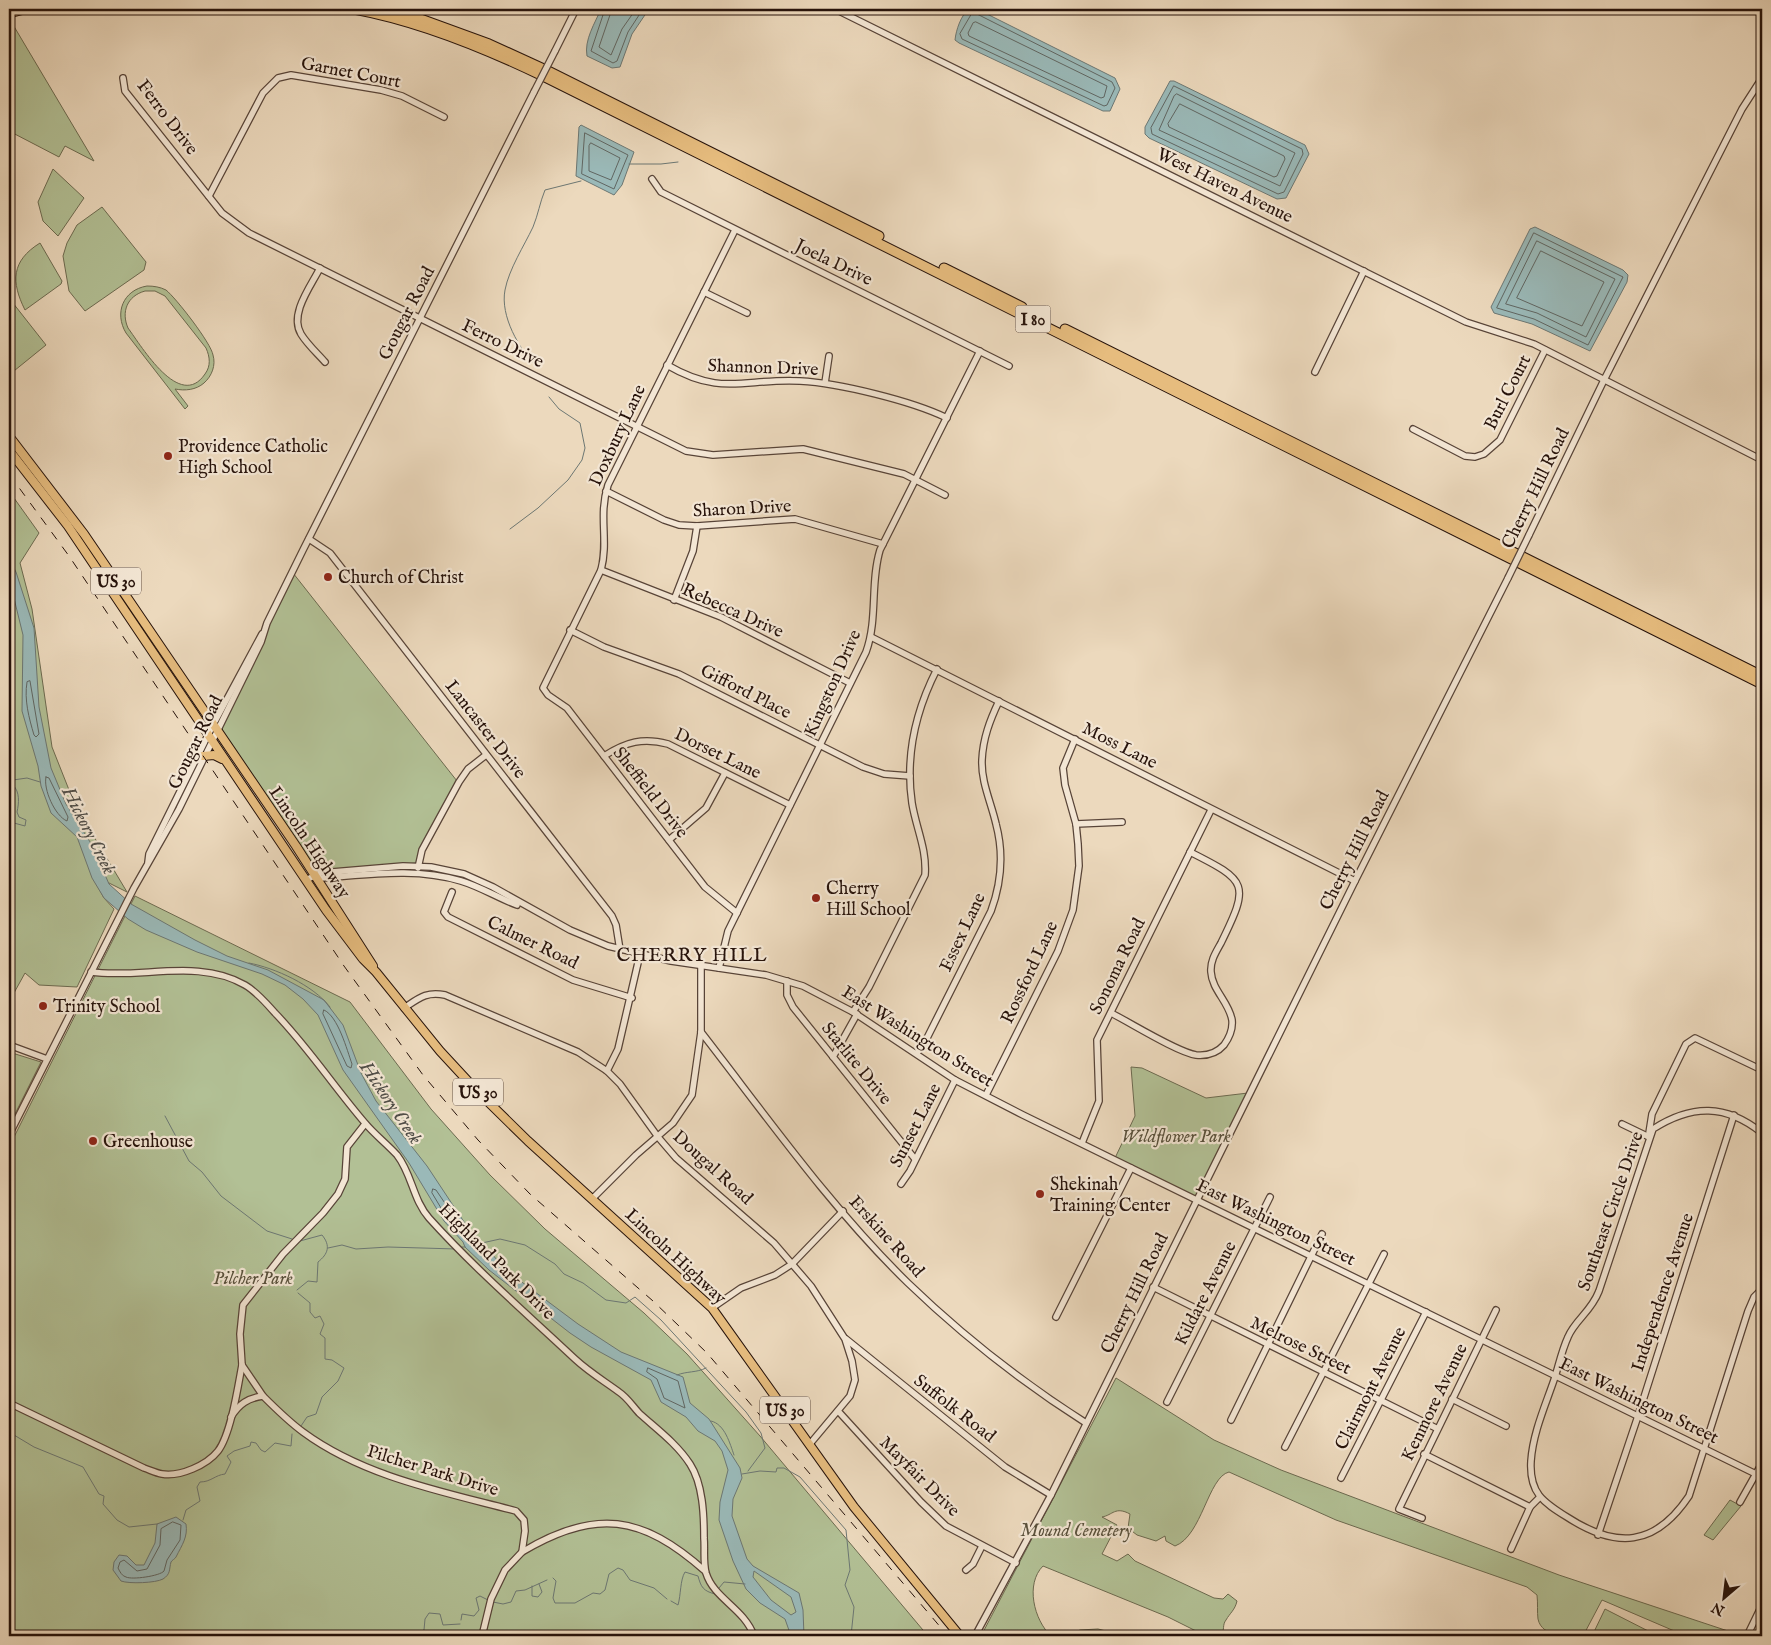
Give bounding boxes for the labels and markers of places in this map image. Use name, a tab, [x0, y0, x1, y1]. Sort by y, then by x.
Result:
place label: Providence Catholic High School	[178, 436, 328, 480]
marker: Providence Catholic High School	[162, 450, 174, 462]
place label: Church of Christ	[338, 567, 464, 590]
marker: Church of Christ	[322, 571, 334, 583]
place label: Cherry Hill School	[826, 878, 911, 922]
marker: Cherry Hill School	[810, 892, 822, 904]
place label: Trinity School	[53, 996, 160, 1019]
marker: Trinity School	[37, 1000, 49, 1012]
place label: Greenhouse	[103, 1131, 193, 1154]
marker: Greenhouse	[87, 1135, 99, 1147]
place label: Shekinah Training Center	[1050, 1174, 1171, 1218]
marker: Shekinah Training Center	[1034, 1188, 1046, 1200]

